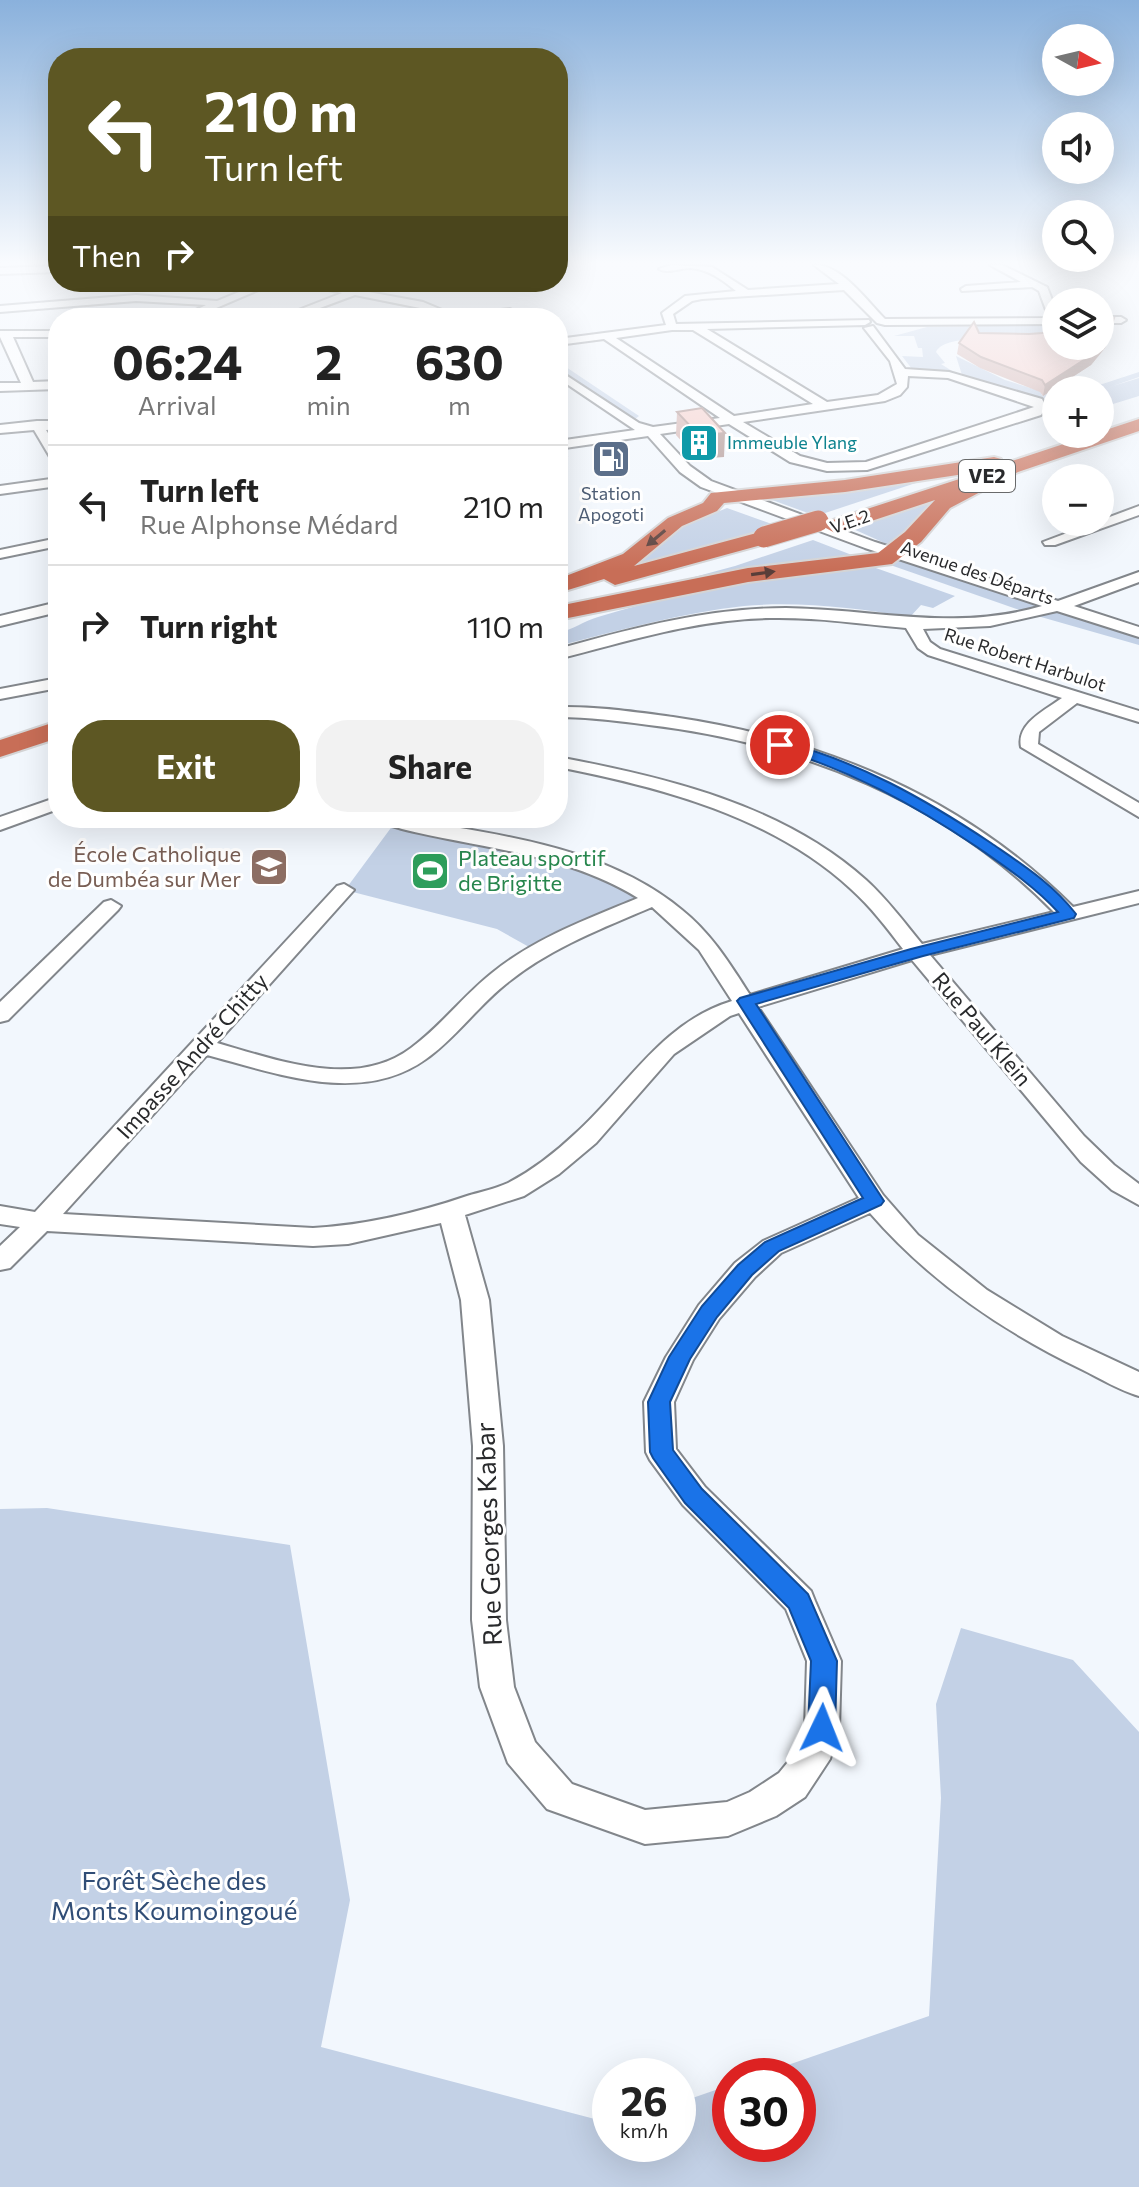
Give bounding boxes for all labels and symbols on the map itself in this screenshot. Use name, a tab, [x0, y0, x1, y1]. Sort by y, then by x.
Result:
north arrow	[1042, 24, 1114, 96]
building icon: Immeuble Ylang	[678, 422, 720, 464]
place label: Immeuble Ylang	[727, 431, 857, 453]
fuel station icon: Station Apogoti	[590, 438, 632, 480]
road number: VE2	[959, 460, 1015, 492]
place label: Station Apogoti	[578, 482, 644, 525]
street label: V.E.2	[827, 504, 872, 538]
one-way arrow	[646, 529, 666, 547]
street label: Avenue des Départs	[898, 536, 1057, 609]
one-way arrow	[751, 566, 776, 579]
street label: Rue Robert Harbulot	[942, 623, 1109, 696]
pin	[746, 711, 814, 779]
place label: École Catholique de Dumbéa sur Mer	[48, 840, 241, 892]
place label: Plateau sportif de Brigitte	[458, 844, 606, 896]
school or university icon: École Catholique de Dumbéa sur Mer	[248, 846, 290, 888]
sports icon: Plateau sportif de Brigitte	[409, 850, 451, 892]
street label: Rue Paul Klein	[927, 966, 1038, 1091]
street label: Impasse André Chitty	[110, 967, 273, 1144]
street label: Rue Georges Kabar	[468, 1422, 507, 1647]
position arrow	[780, 1686, 864, 1770]
park label: Forêt Sèche des Monts Koumoingoué	[51, 1864, 297, 1925]
speed limit sign: 30	[712, 2058, 816, 2162]

